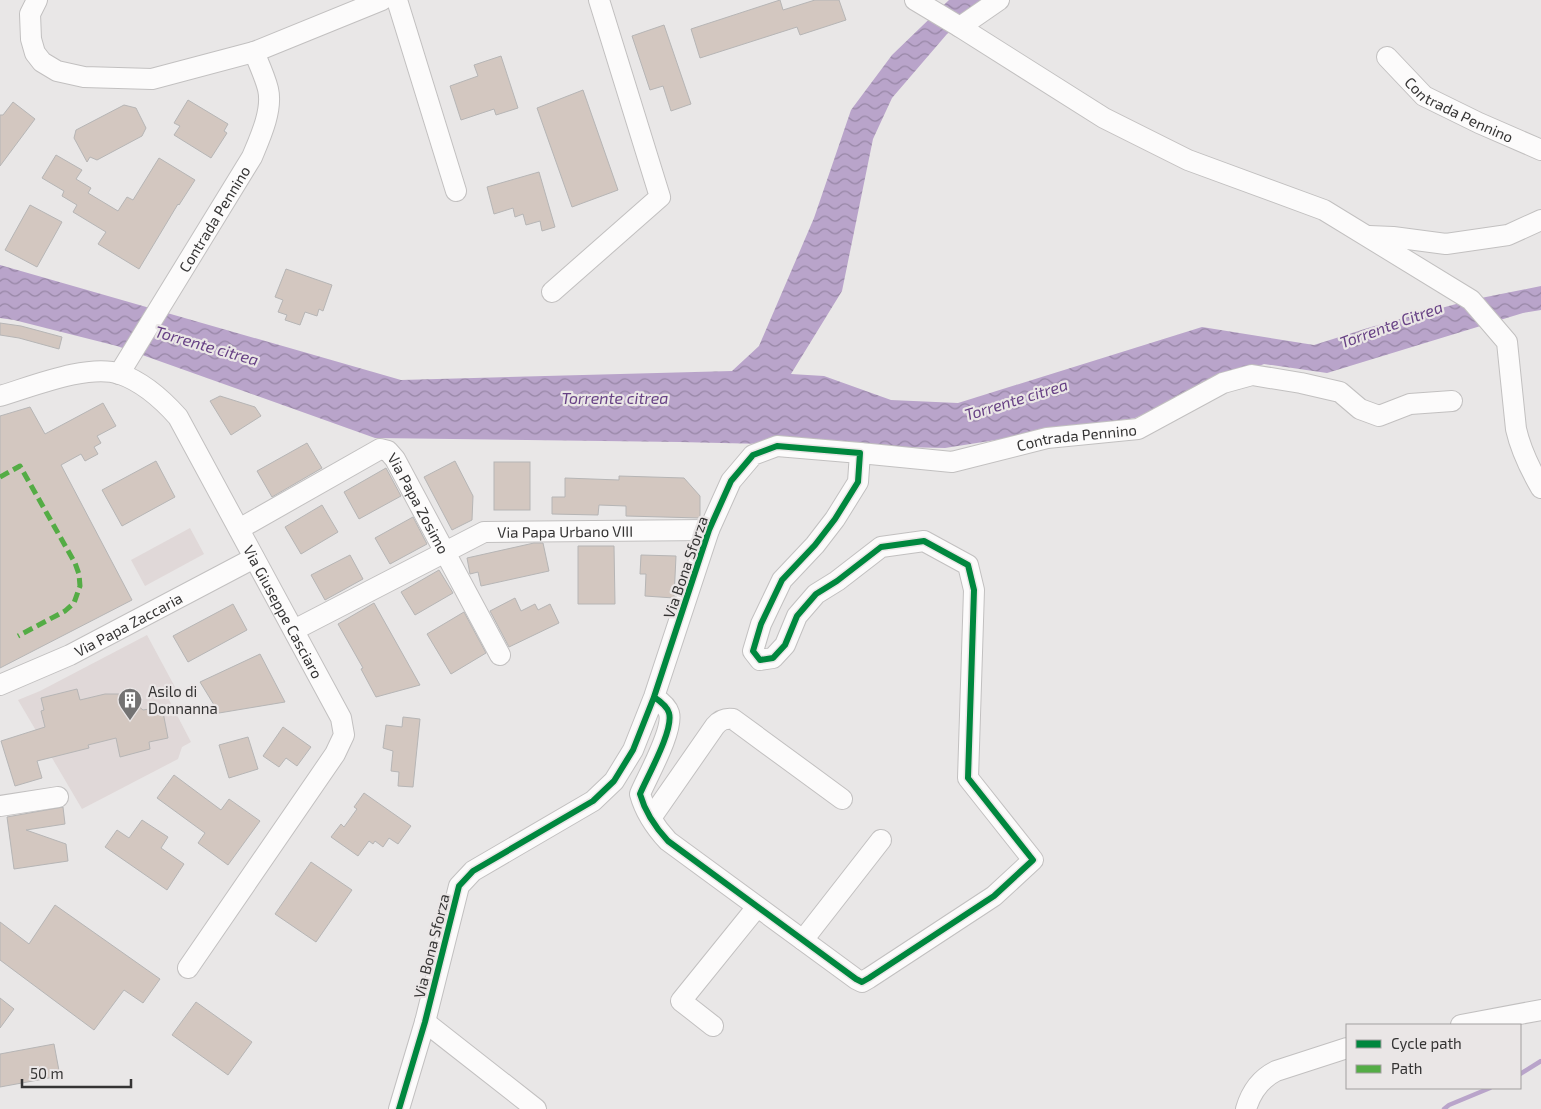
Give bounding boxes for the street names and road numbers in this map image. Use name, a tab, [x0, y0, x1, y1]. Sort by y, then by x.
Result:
street label: Contrada Pennino	[1401, 73, 1516, 146]
street label: Contrada Pennino	[175, 162, 253, 275]
street label: Contrada Pennino	[1015, 420, 1138, 454]
street label: Via Papa Zosimo	[384, 449, 453, 557]
street label: Via Bona Sforza	[659, 514, 711, 620]
street label: Via Papa Urbano VIII	[497, 522, 633, 541]
street label: Via Giuseppe Casciaro	[240, 542, 327, 681]
street label: Via Papa Zaccaria	[71, 588, 185, 660]
street label: Via Bona Sforza	[409, 892, 453, 1000]

